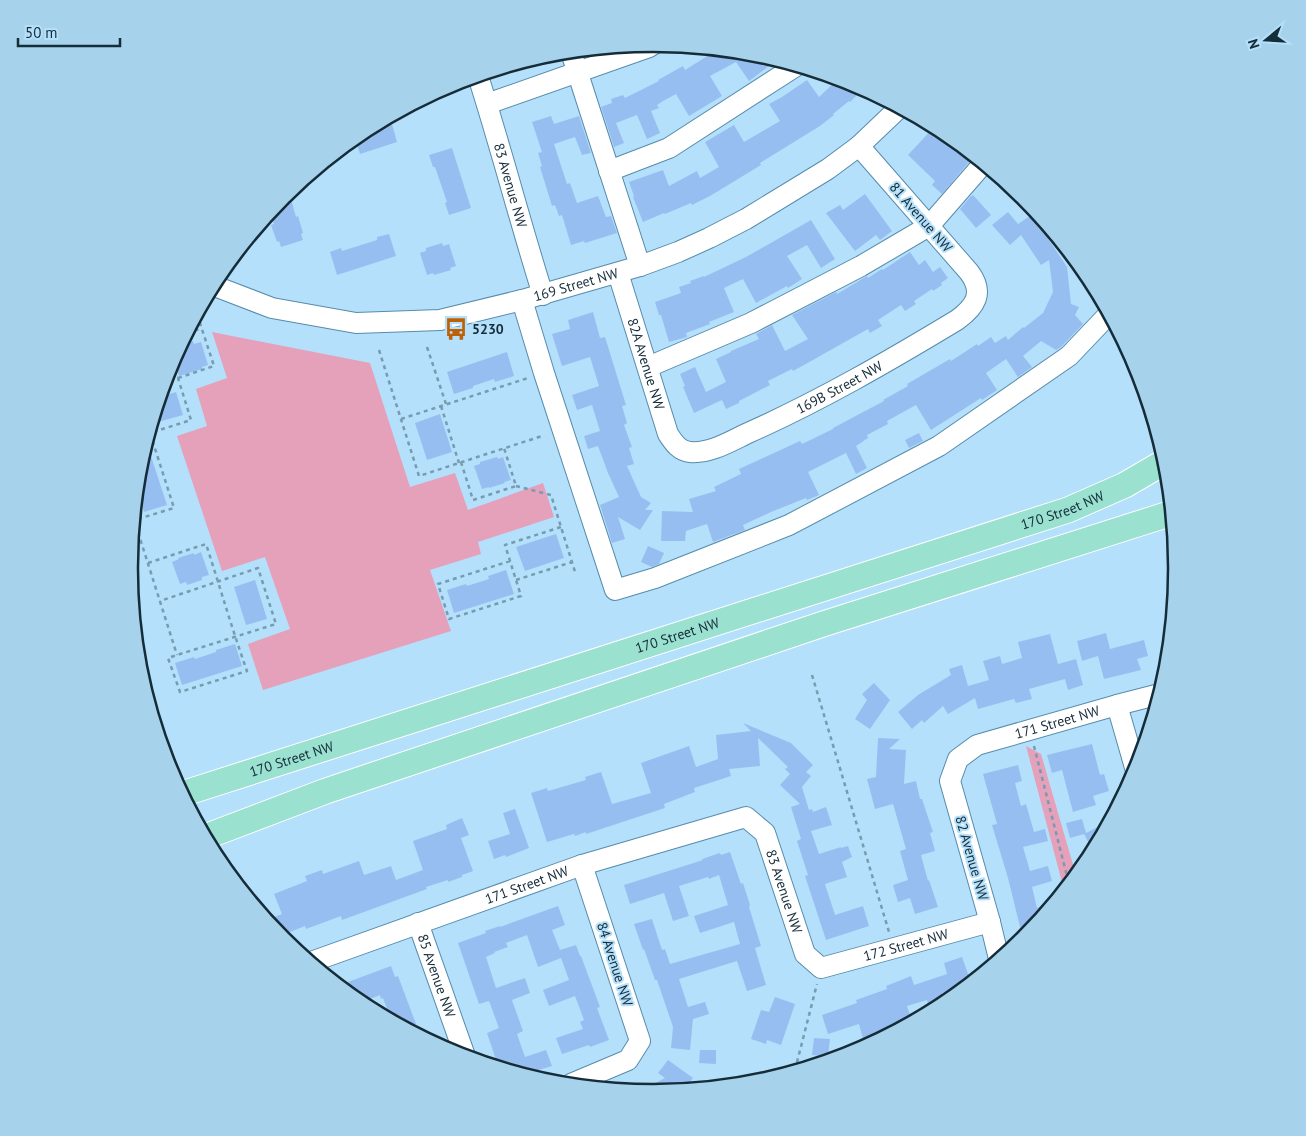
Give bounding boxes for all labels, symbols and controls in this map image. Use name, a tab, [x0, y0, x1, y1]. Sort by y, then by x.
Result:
scale bar	[18, 15, 120, 47]
north arrow	[1241, 15, 1291, 65]
text: 50 m	[25, 23, 58, 42]
text: N	[1244, 37, 1264, 51]
street label: 83 Avenue NW	[490, 141, 531, 230]
street label: 81 Avenue NW	[886, 178, 957, 256]
street label: 169 Street NW	[531, 264, 621, 305]
bus stop icon: 5230	[443, 316, 469, 342]
street label: 82A Avenue NW	[624, 316, 669, 412]
place label: 5230	[472, 320, 504, 338]
street label: 169B Street NW	[793, 357, 886, 418]
street label: 170 Street NW	[1019, 486, 1107, 534]
street label: 170 Street NW	[633, 613, 722, 657]
street label: 171 Street NW	[1013, 701, 1102, 743]
street label: 170 Street NW	[247, 737, 336, 781]
street label: 82 Avenue NW	[951, 814, 993, 903]
street label: 83 Avenue NW	[762, 847, 807, 936]
street label: 171 Street NW	[482, 862, 571, 908]
street label: 84 Avenue NW	[593, 920, 637, 1009]
street label: 172 Street NW	[861, 925, 951, 965]
street label: 85 Avenue NW	[414, 932, 460, 1020]

